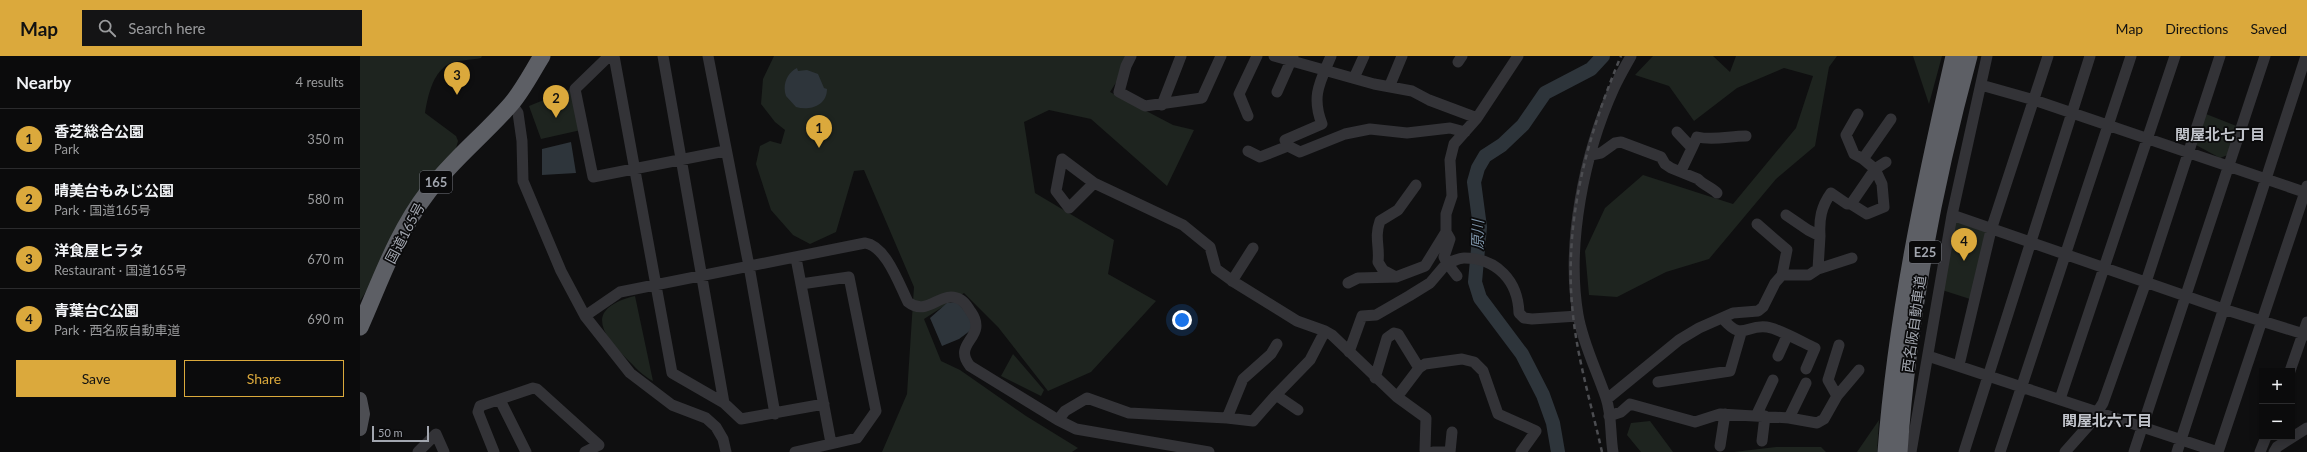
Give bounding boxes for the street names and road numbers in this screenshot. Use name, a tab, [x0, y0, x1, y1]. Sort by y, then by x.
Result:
road number: 165	[420, 171, 452, 193]
street label: 国道165号	[381, 199, 428, 266]
road number: E25	[1909, 241, 1941, 263]
street label: 西名阪自動車道	[1898, 274, 1929, 374]

